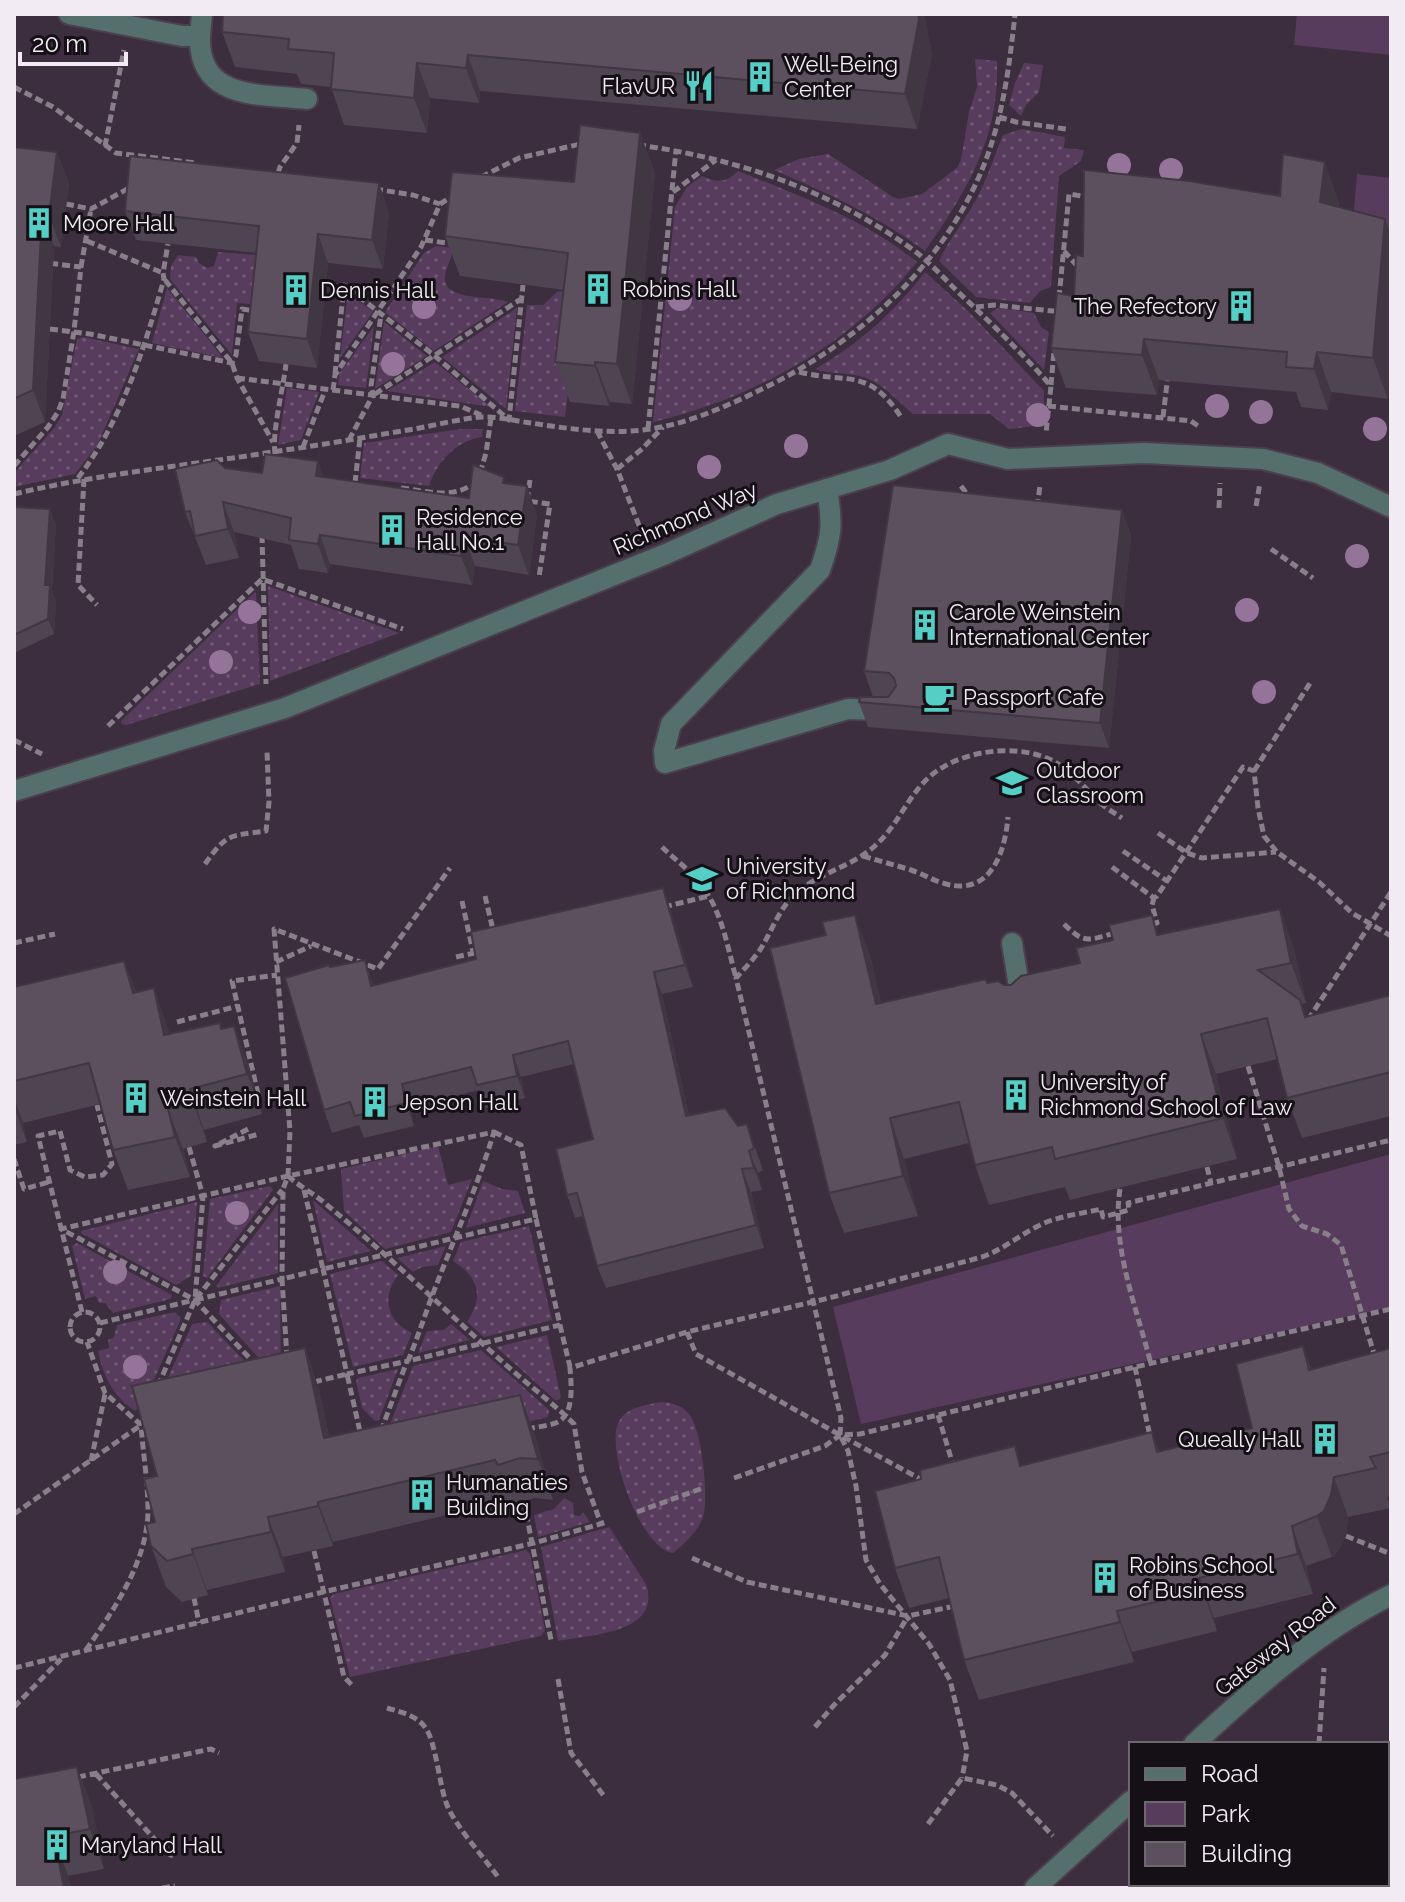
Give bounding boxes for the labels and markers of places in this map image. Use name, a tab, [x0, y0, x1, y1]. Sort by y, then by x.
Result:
place label: Well-Being Center	[784, 51, 898, 102]
building icon: Well-Being Center	[743, 60, 777, 94]
restaurant icon: FlavUR	[682, 69, 716, 103]
place label: FlavUR	[602, 73, 675, 99]
building icon: Moore Hall	[22, 206, 56, 240]
place label: Moore Hall	[63, 210, 174, 236]
building icon: Robins Hall	[581, 272, 615, 306]
building icon: Dennis Hall	[279, 273, 313, 307]
place label: Robins Hall	[622, 276, 737, 302]
place label: Dennis Hall	[320, 277, 435, 303]
building icon: The Refectory	[1224, 289, 1258, 323]
place label: The Refectory	[1074, 293, 1217, 319]
place label: Residence Hall No.1	[416, 504, 523, 555]
building icon: Residence Hall No.1	[375, 513, 409, 547]
place label: Carole Weinstein International Center	[949, 599, 1150, 650]
building icon: Carole Weinstein International Center	[908, 608, 942, 642]
cafe icon: Passport Cafe	[922, 680, 956, 714]
place label: Passport Cafe	[963, 684, 1104, 710]
place label: Outdoor Classroom	[1036, 757, 1144, 808]
school or university icon: Outdoor Classroom	[995, 766, 1029, 800]
place label: University of Richmond	[726, 853, 855, 904]
school or university icon: University of Richmond	[685, 862, 719, 896]
place label: University of Richmond School of Law	[1040, 1069, 1293, 1120]
building icon: University of Richmond School of Law	[999, 1078, 1033, 1112]
building icon: Weinstein Hall	[119, 1081, 153, 1115]
place label: Weinstein Hall	[160, 1085, 306, 1111]
building icon: Jepson Hall	[358, 1085, 392, 1119]
place label: Jepson Hall	[399, 1089, 518, 1115]
building icon: Queally Hall	[1308, 1422, 1342, 1456]
place label: Queally Hall	[1178, 1426, 1301, 1452]
place label: Humanaties Building	[446, 1469, 568, 1520]
building icon: Humanaties Building	[405, 1478, 439, 1512]
place label: Robins School of Business	[1129, 1552, 1274, 1603]
building icon: Robins School of Business	[1088, 1561, 1122, 1595]
building icon: Maryland Hall	[40, 1828, 74, 1862]
place label: Maryland Hall	[81, 1832, 222, 1858]

